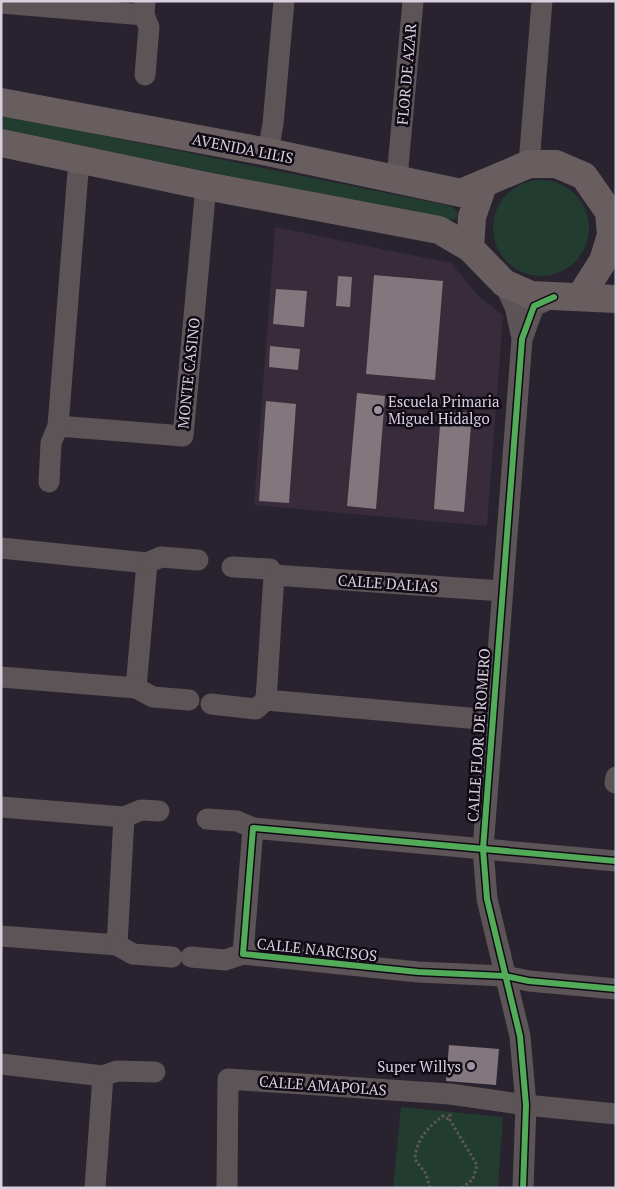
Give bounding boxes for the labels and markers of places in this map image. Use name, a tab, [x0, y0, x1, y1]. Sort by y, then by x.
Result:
place label: Escuela Primaria Miguel Hidalgo	[388, 391, 500, 428]
marker: Escuela Primaria Miguel Hidalgo	[372, 404, 384, 416]
place label: Super Willys	[377, 1056, 461, 1076]
marker: Super Willys	[465, 1060, 477, 1072]

